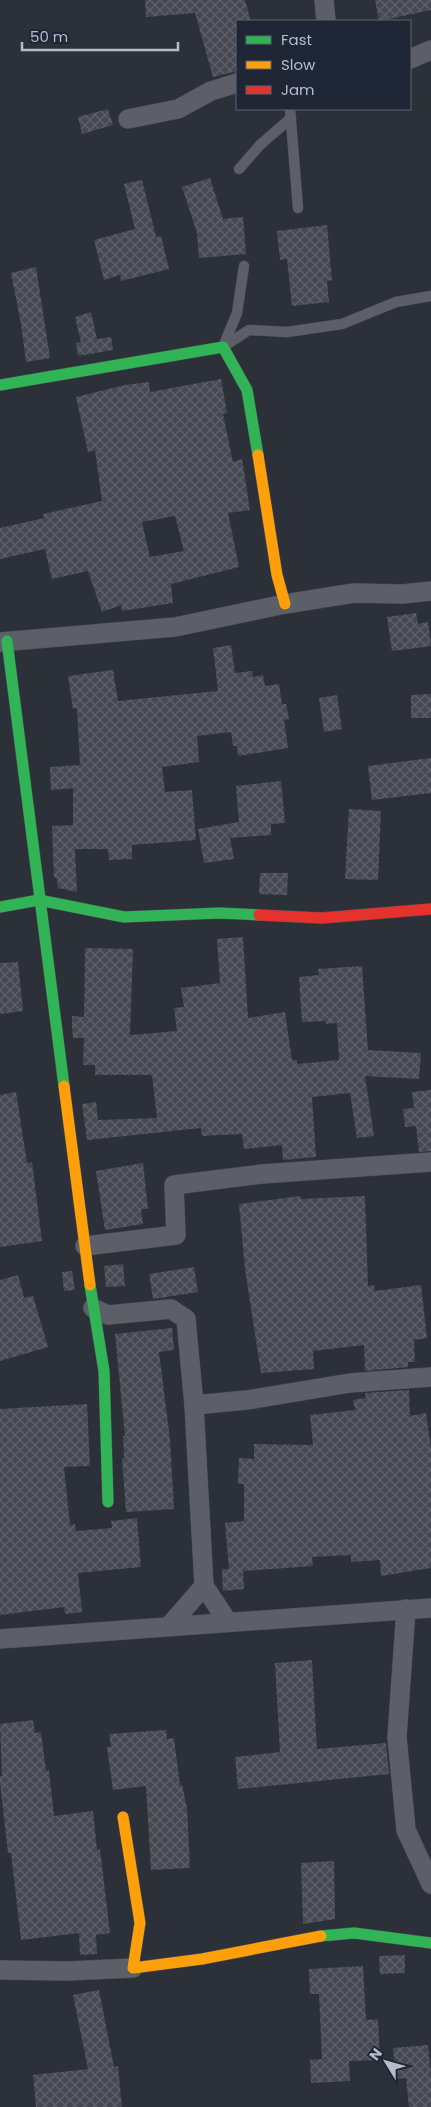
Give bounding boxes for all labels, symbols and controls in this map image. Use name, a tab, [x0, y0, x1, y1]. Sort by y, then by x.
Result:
scale bar	[22, 20, 179, 52]
legend	[236, 20, 411, 110]
text: 50 m	[30, 26, 68, 47]
text: Fast	[281, 29, 312, 50]
text: Slow	[281, 54, 316, 75]
text: Jam	[281, 79, 315, 100]
north arrow	[361, 2037, 411, 2087]
text: N	[364, 2044, 387, 2064]

